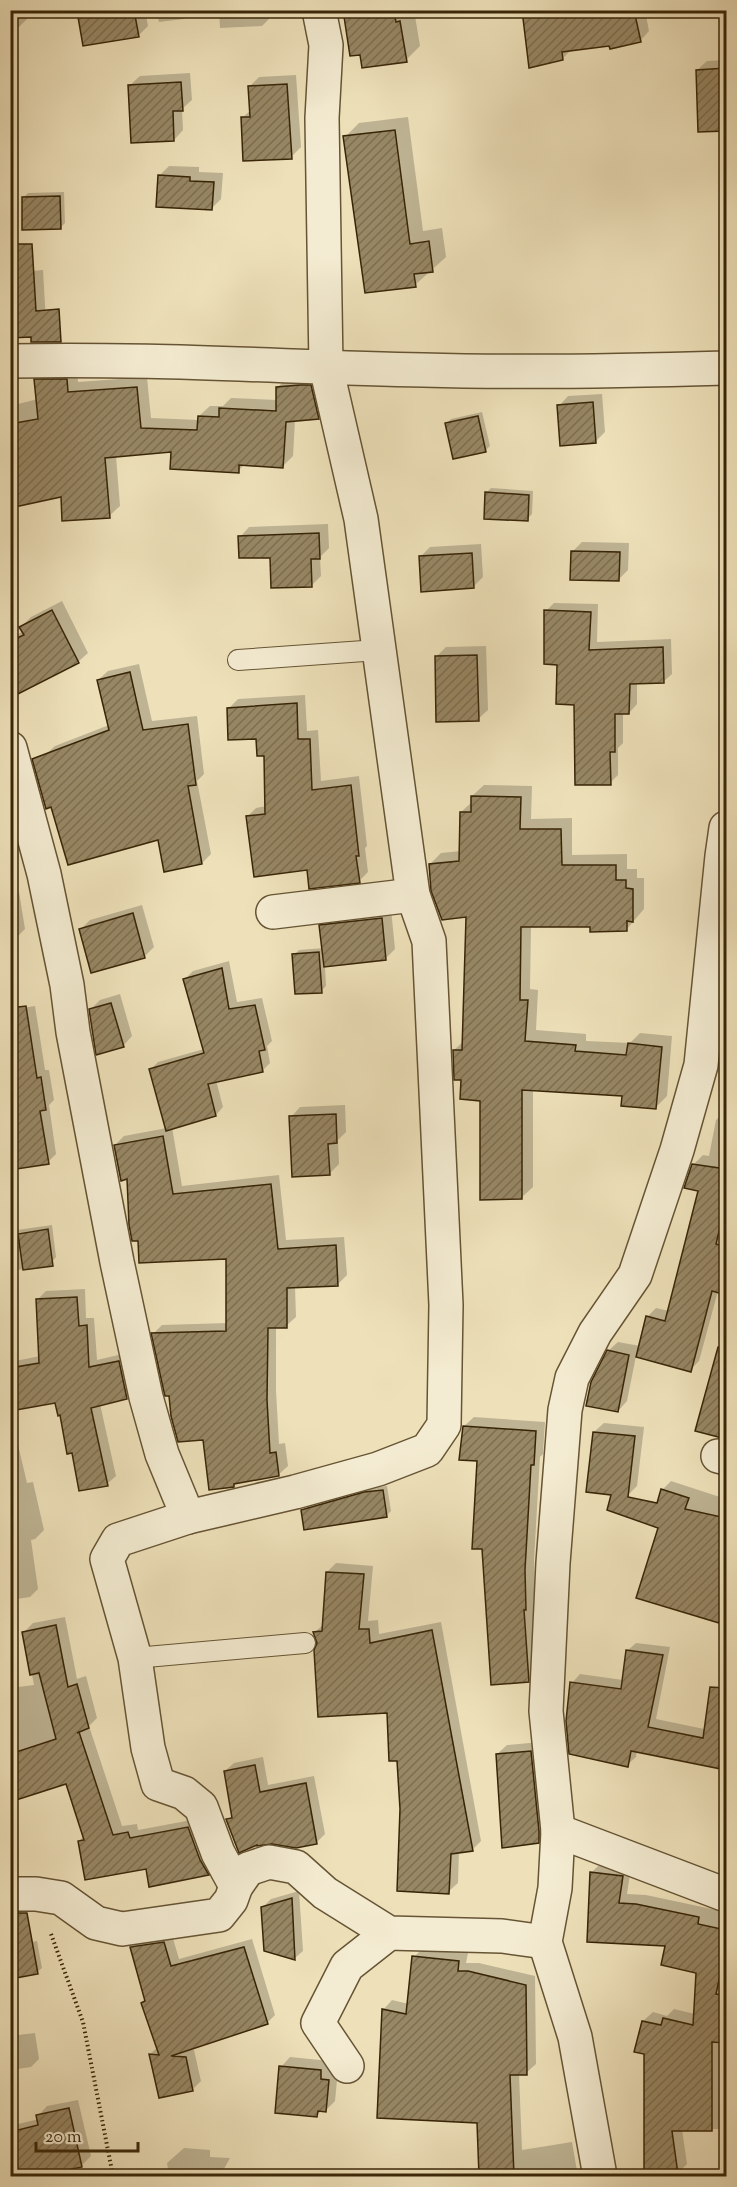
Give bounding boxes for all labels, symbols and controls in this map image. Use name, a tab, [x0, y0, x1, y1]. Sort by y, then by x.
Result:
scale bar	[36, 2115, 138, 2153]
text: 20 m	[45, 2125, 82, 2151]

